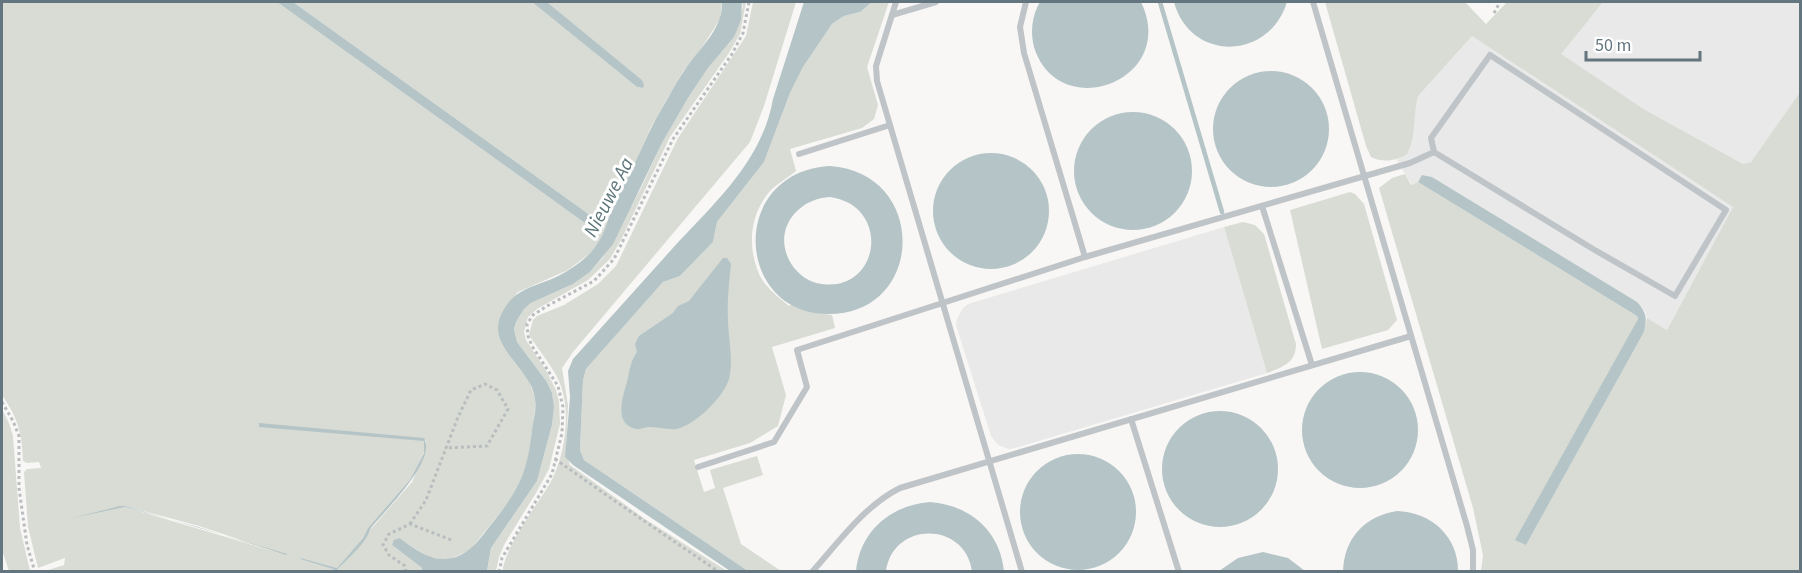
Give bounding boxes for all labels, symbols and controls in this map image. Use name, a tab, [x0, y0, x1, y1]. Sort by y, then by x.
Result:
scale bar	[1586, 24, 1700, 62]
text: 50 m	[1595, 33, 1631, 58]
water label: Nieuwe Aa	[577, 153, 641, 242]

